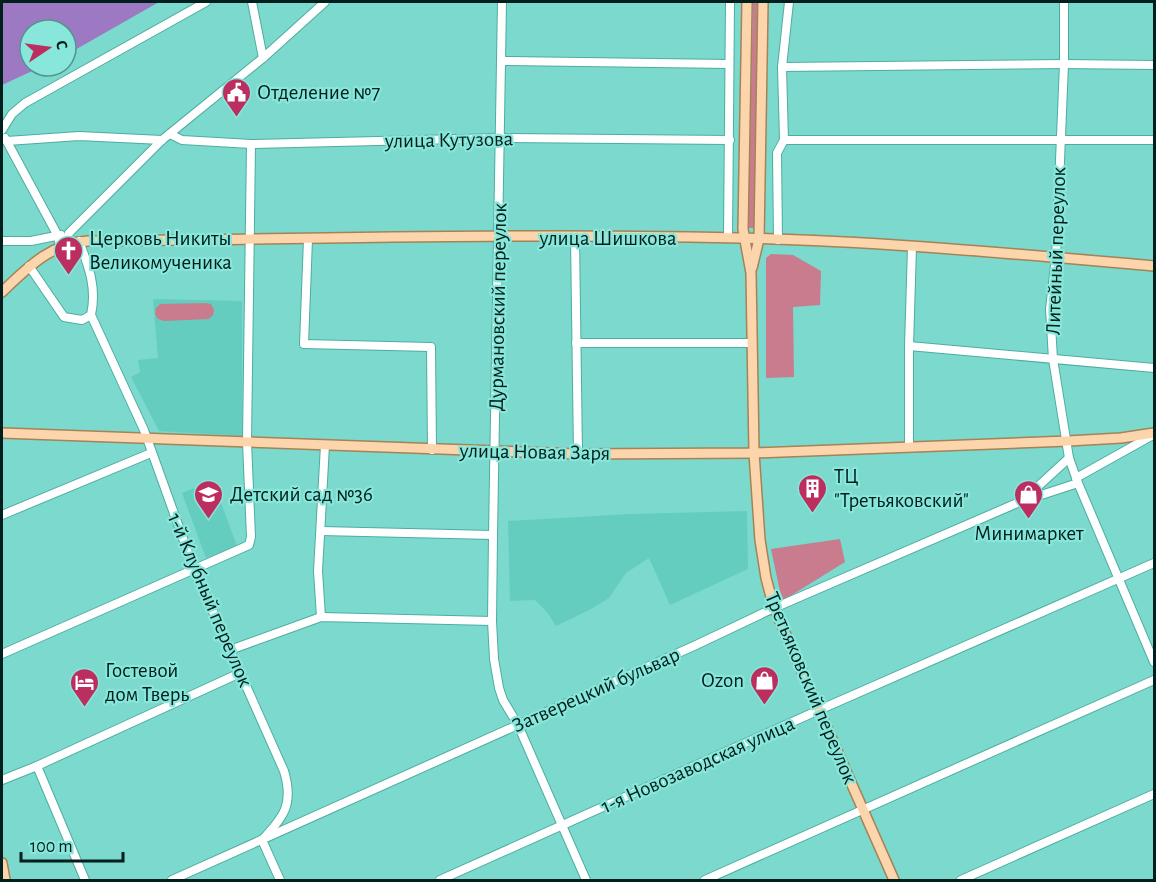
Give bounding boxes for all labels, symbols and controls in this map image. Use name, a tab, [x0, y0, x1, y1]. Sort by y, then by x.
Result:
north arrow	[18, 18, 78, 78]
text: С	[53, 39, 70, 51]
public building icon: Отделение №7	[220, 76, 252, 118]
place label: Отделение №7	[257, 82, 380, 103]
street label: улица Кутузова	[384, 128, 514, 152]
street label: Литейный переулок	[1043, 166, 1069, 335]
street label: Дурмановский переулок	[486, 202, 510, 411]
place label: Церковь Никиты Великомученика	[89, 228, 232, 273]
street label: улица Шишкова	[538, 228, 677, 249]
church icon: Церковь Никиты Великомученика	[52, 234, 84, 276]
street label: улица Новая Заря	[459, 440, 610, 464]
place label: ТЦ "Третьяковский"	[834, 466, 969, 511]
building icon: ТЦ "Третьяковский"	[797, 472, 829, 514]
school or university icon: Детский сад №36	[193, 478, 225, 520]
shop icon: Минимаркет	[1013, 478, 1045, 520]
place label: Детский сад №36	[230, 484, 373, 505]
street label: 1-й Клубный переулок	[164, 510, 256, 690]
place label: Минимаркет	[974, 523, 1084, 544]
street label: Третьяковский переулок	[761, 589, 861, 787]
street label: Затверецкий бульвар	[509, 644, 683, 736]
place label: Гостевой дом Тверь	[105, 660, 189, 705]
shop icon: Ozon	[749, 664, 781, 706]
hotel icon: Гостевой дом Тверь	[68, 666, 100, 708]
place label: Ozon	[701, 670, 744, 691]
street label: 1-я Новозаводская улица	[598, 713, 798, 817]
scale bar	[21, 825, 123, 863]
text: 100 m	[30, 838, 73, 856]

